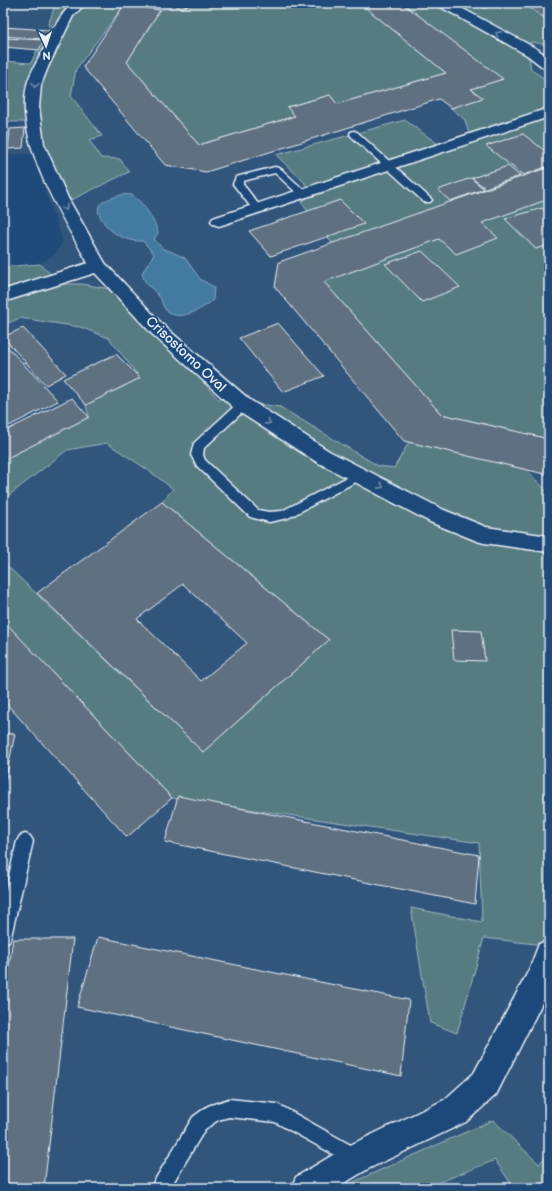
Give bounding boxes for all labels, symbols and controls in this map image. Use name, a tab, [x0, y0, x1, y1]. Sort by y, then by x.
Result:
north arrow	[26, 26, 66, 66]
one-way arrow	[495, 31, 502, 38]
text: N	[42, 49, 51, 62]
one-way arrow	[31, 81, 40, 88]
one-way arrow	[60, 204, 68, 211]
street label: Crisostomo Oval	[142, 312, 230, 396]
one-way arrow	[264, 417, 271, 424]
one-way arrow	[377, 481, 384, 489]

